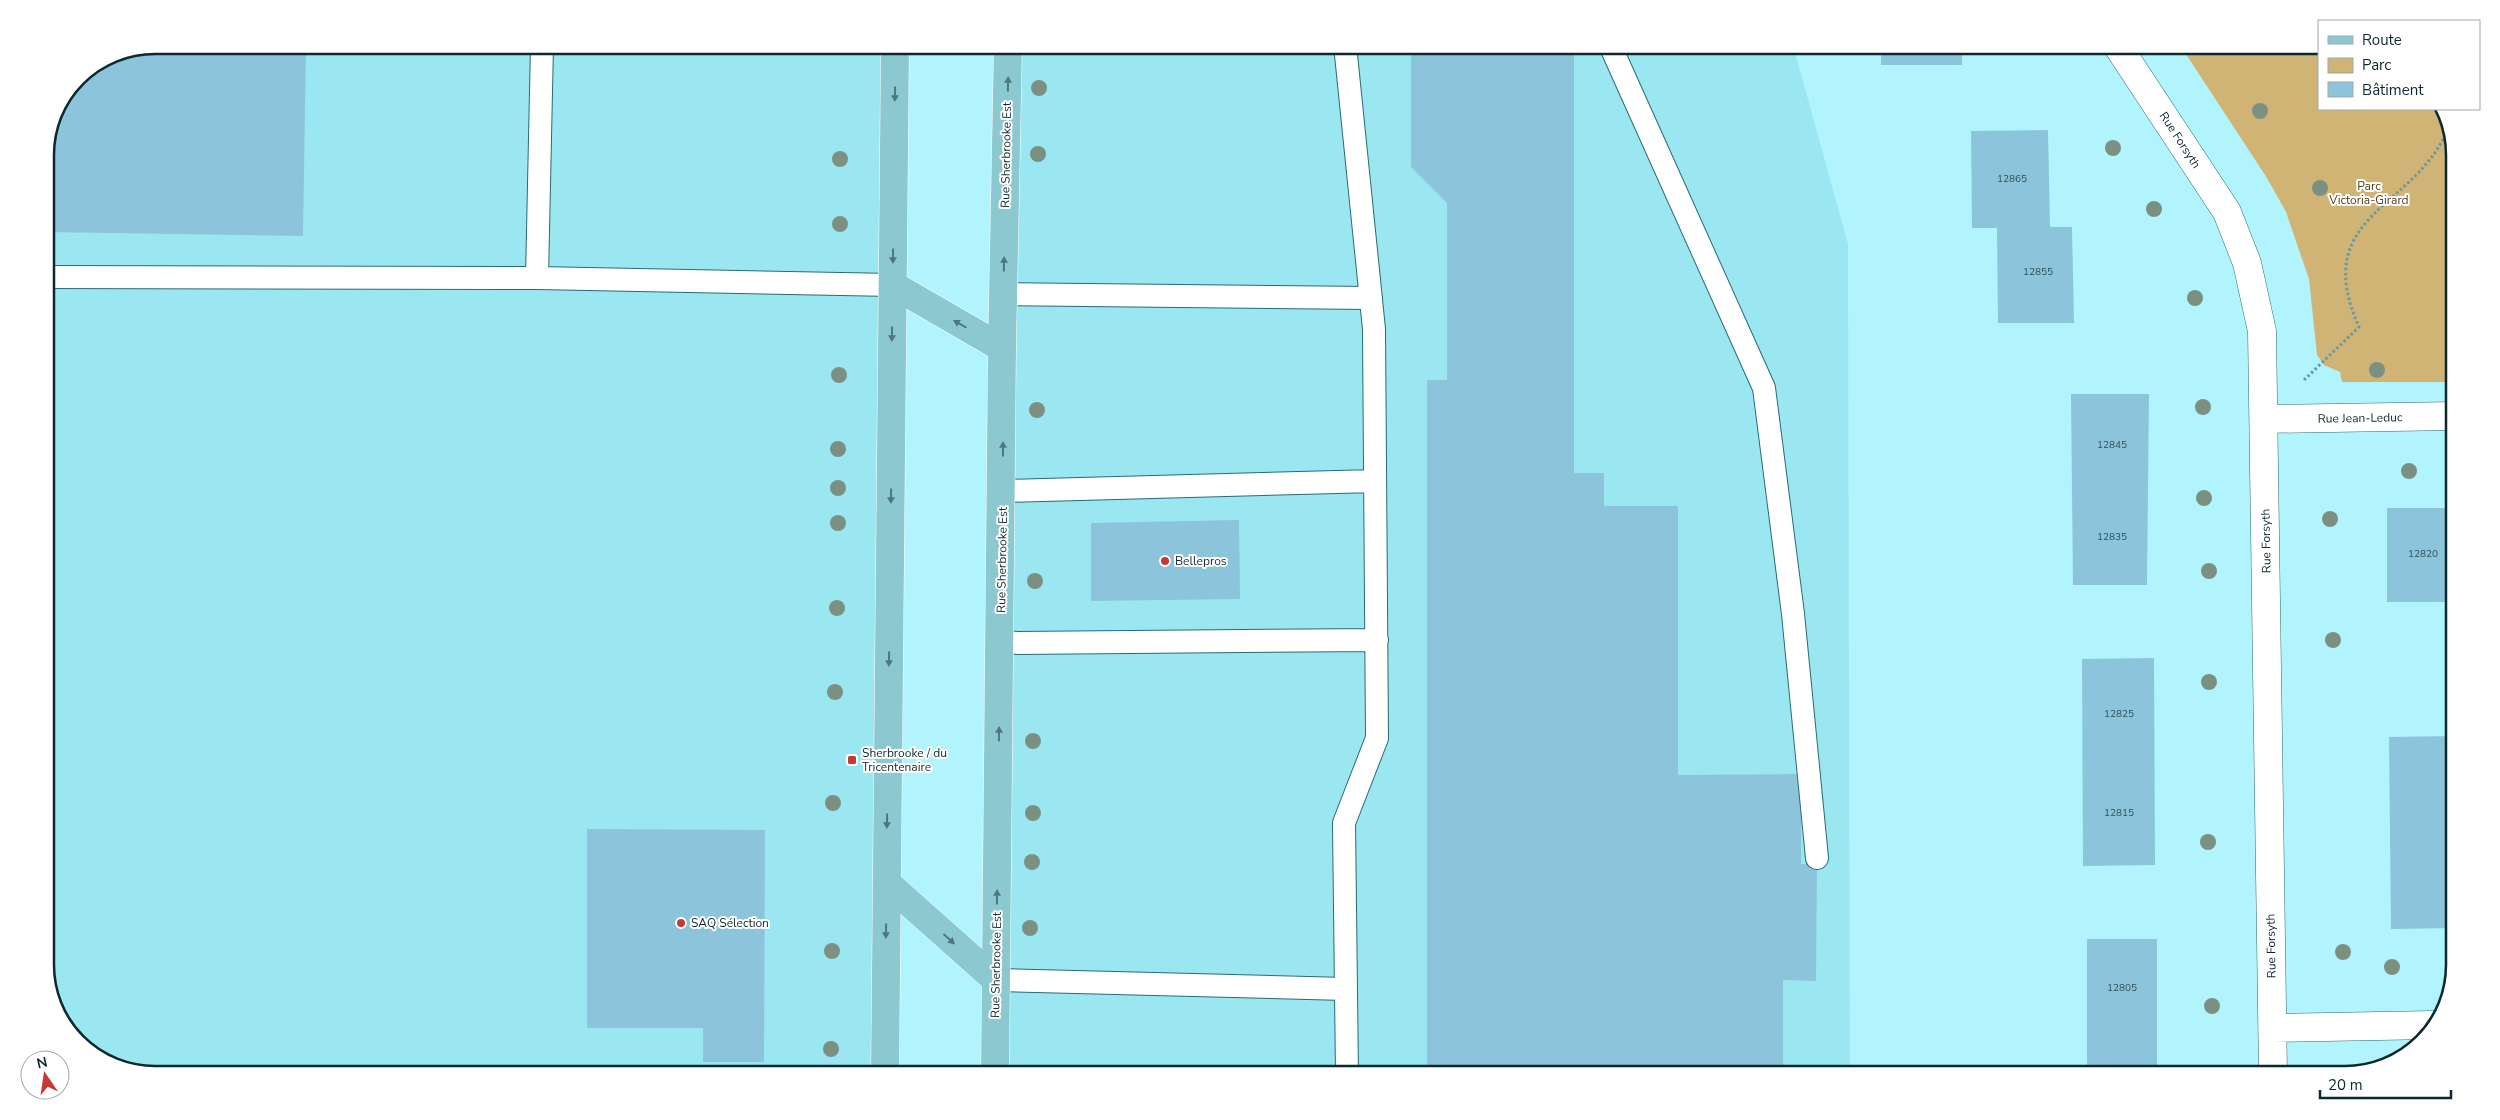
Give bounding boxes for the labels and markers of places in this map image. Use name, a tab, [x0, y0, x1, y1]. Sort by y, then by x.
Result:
place label: Bellepros	[1175, 553, 1227, 569]
marker: Bellepros	[1159, 555, 1171, 567]
place label: Sherbrooke / du Tricentenaire	[862, 745, 947, 775]
marker: Sherbrooke / du Tricentenaire	[846, 754, 858, 766]
place label: SAQ Sélection	[691, 915, 769, 931]
marker: SAQ Sélection	[675, 917, 687, 929]

